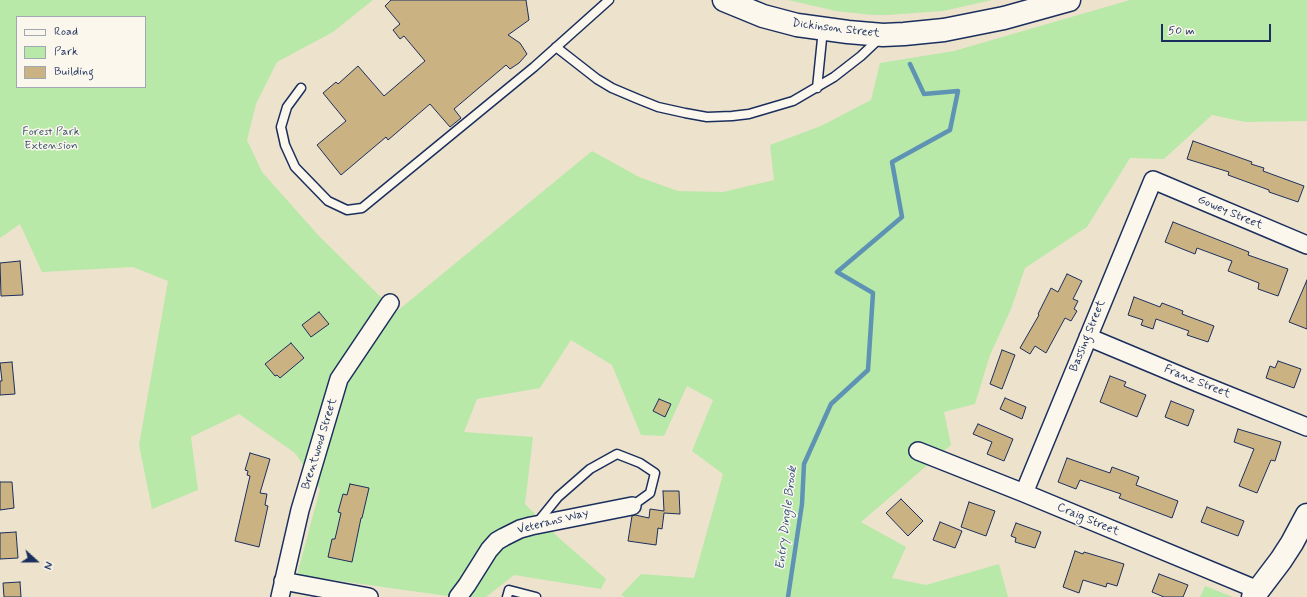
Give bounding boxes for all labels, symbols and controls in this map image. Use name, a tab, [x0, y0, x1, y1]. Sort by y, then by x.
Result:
legend	[16, 16, 146, 88]
street label: Dickinson Street	[791, 16, 881, 42]
scale bar	[1163, 16, 1273, 42]
text: 50 m	[1168, 23, 1195, 39]
text: Road	[54, 24, 78, 40]
text: Park	[54, 44, 78, 60]
text: Building	[54, 64, 94, 80]
park label: Forest Park Extension	[22, 125, 80, 153]
street label: Gowey Street	[1195, 193, 1265, 233]
street label: Bassing Street	[1067, 298, 1109, 374]
street label: Franz Street	[1162, 362, 1232, 402]
street label: Brentwood Street	[299, 397, 341, 491]
water label: Entry Dingle Brook	[773, 465, 801, 571]
street label: Craig Street	[1055, 500, 1121, 540]
street label: Veterans Way	[516, 506, 590, 538]
north arrow	[16, 541, 56, 581]
text: N	[39, 559, 55, 571]

